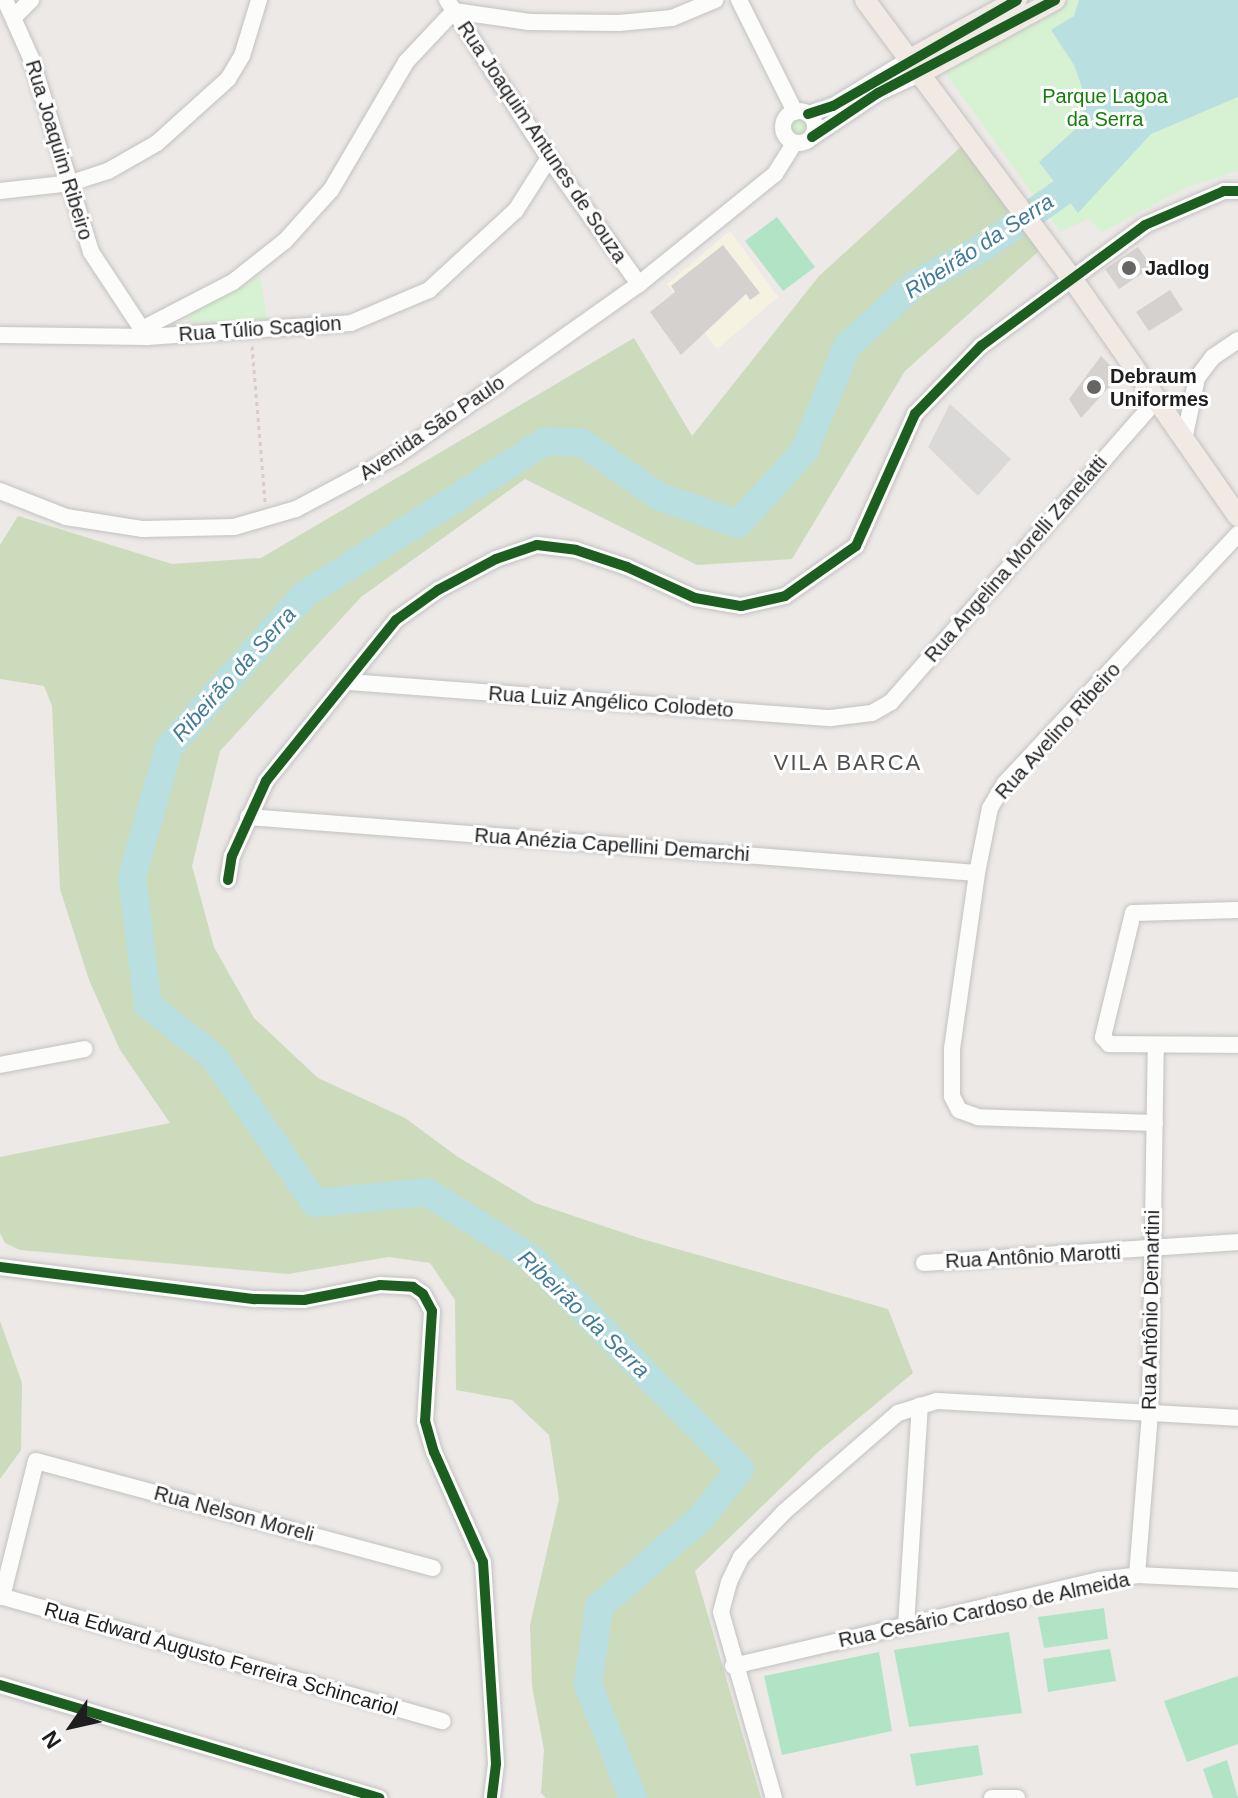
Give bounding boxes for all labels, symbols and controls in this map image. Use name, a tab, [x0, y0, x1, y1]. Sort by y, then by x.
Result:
street label: Rua Joaquim Antunes de Souza	[452, 16, 632, 268]
street label: Rua Joaquim Ribeiro	[20, 57, 98, 243]
park label: Parque Lagoa da Serra	[1042, 85, 1168, 132]
water label: Ribeirão da Serra	[900, 188, 1058, 304]
place label: Jadlog	[1145, 256, 1209, 280]
marker: Jadlog	[1120, 259, 1138, 277]
street label: Rua Túlio Scagion	[178, 311, 342, 347]
place label: Debraum Uniformes	[1110, 364, 1209, 411]
street label: Avenida São Paulo	[355, 371, 509, 485]
marker: Debraum Uniformes	[1085, 378, 1103, 396]
street label: Rua Angelina Morelli Zanelatti	[919, 450, 1113, 668]
water label: Ribeirão da Serra	[167, 601, 301, 747]
street label: Rua Avelino Ribeiro	[990, 657, 1126, 805]
street label: Rua Luiz Angélico Colodeto	[487, 681, 735, 723]
district label: VILA BARCA	[773, 750, 923, 776]
street label: Rua Anézia Capellini Demarchi	[473, 823, 751, 867]
street label: Rua Antônio Demartini	[1137, 1209, 1165, 1411]
street label: Rua Antônio Marotti	[944, 1240, 1122, 1274]
water label: Ribeirão da Serra	[513, 1245, 655, 1383]
street label: Rua Nelson Moreli	[151, 1481, 317, 1547]
street label: Rua Cesário Cardoso de Almeida	[836, 1567, 1132, 1653]
street label: Rua Edward Augusto Ferreira Schincariol	[41, 1597, 401, 1721]
north arrow	[32, 1686, 112, 1766]
text: N	[37, 1726, 66, 1753]

